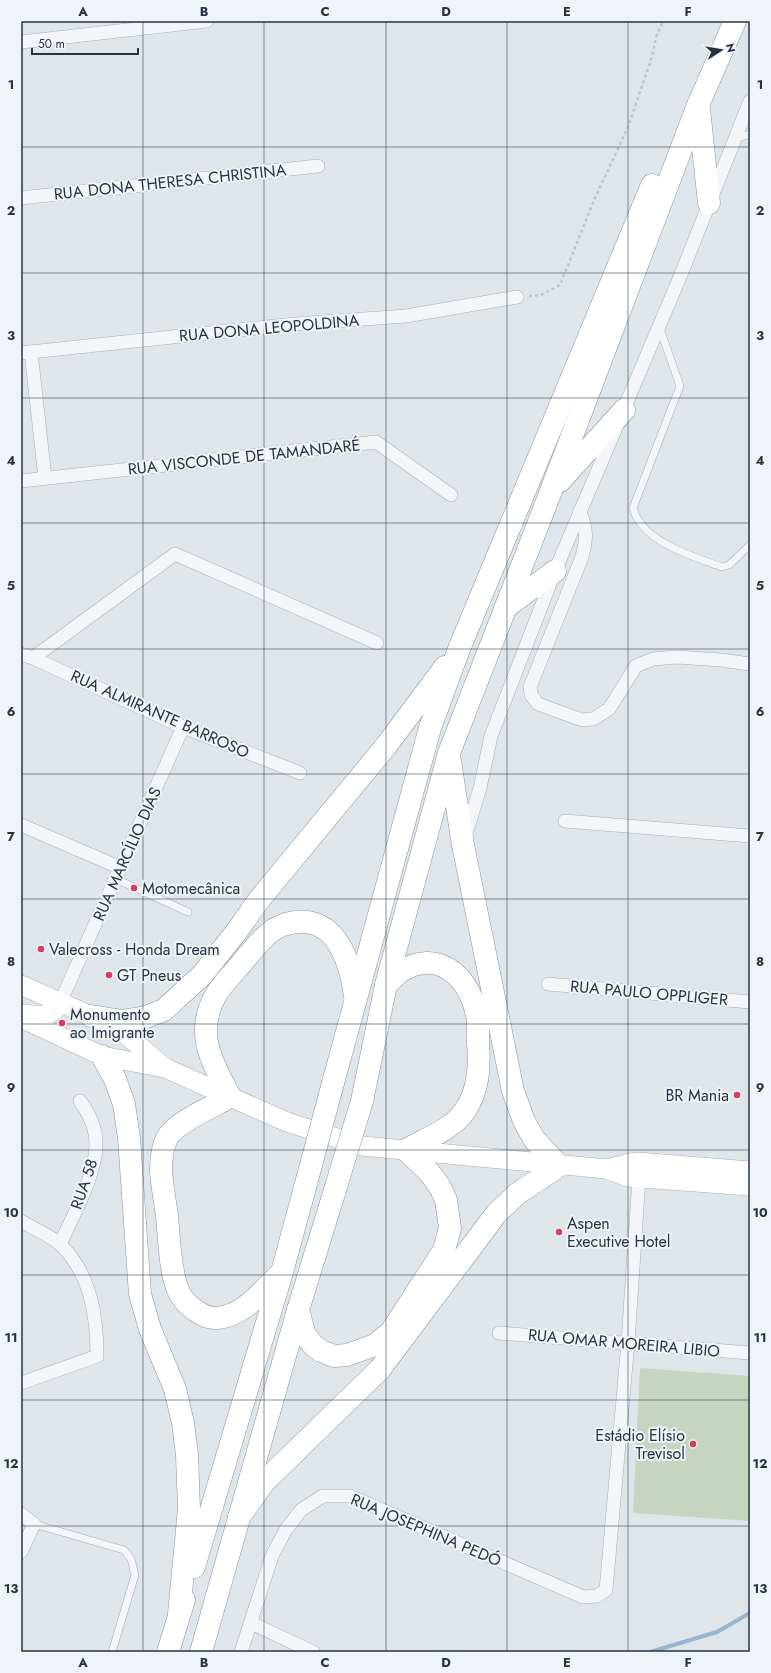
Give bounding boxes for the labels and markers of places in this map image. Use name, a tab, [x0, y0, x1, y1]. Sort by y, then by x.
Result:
place label: Motomecânica	[142, 877, 240, 900]
marker: Motomecânica	[129, 883, 139, 893]
place label: Valecross - Honda Dream	[49, 938, 220, 961]
marker: Valecross - Honda Dream	[36, 944, 46, 954]
place label: GT Pneus	[117, 964, 181, 987]
marker: GT Pneus	[104, 970, 114, 980]
place label: Monumento ao Imigrante	[70, 1003, 155, 1044]
marker: Monumento ao Imigrante	[57, 1018, 67, 1028]
place label: BR Mania	[665, 1084, 729, 1107]
marker: BR Mania	[732, 1090, 742, 1100]
place label: Aspen Executive Hotel	[567, 1212, 670, 1253]
marker: Aspen Executive Hotel	[554, 1227, 564, 1237]
place label: Estádio Elísio Trevisol	[595, 1424, 685, 1465]
marker: Estádio Elísio Trevisol	[688, 1439, 698, 1449]

